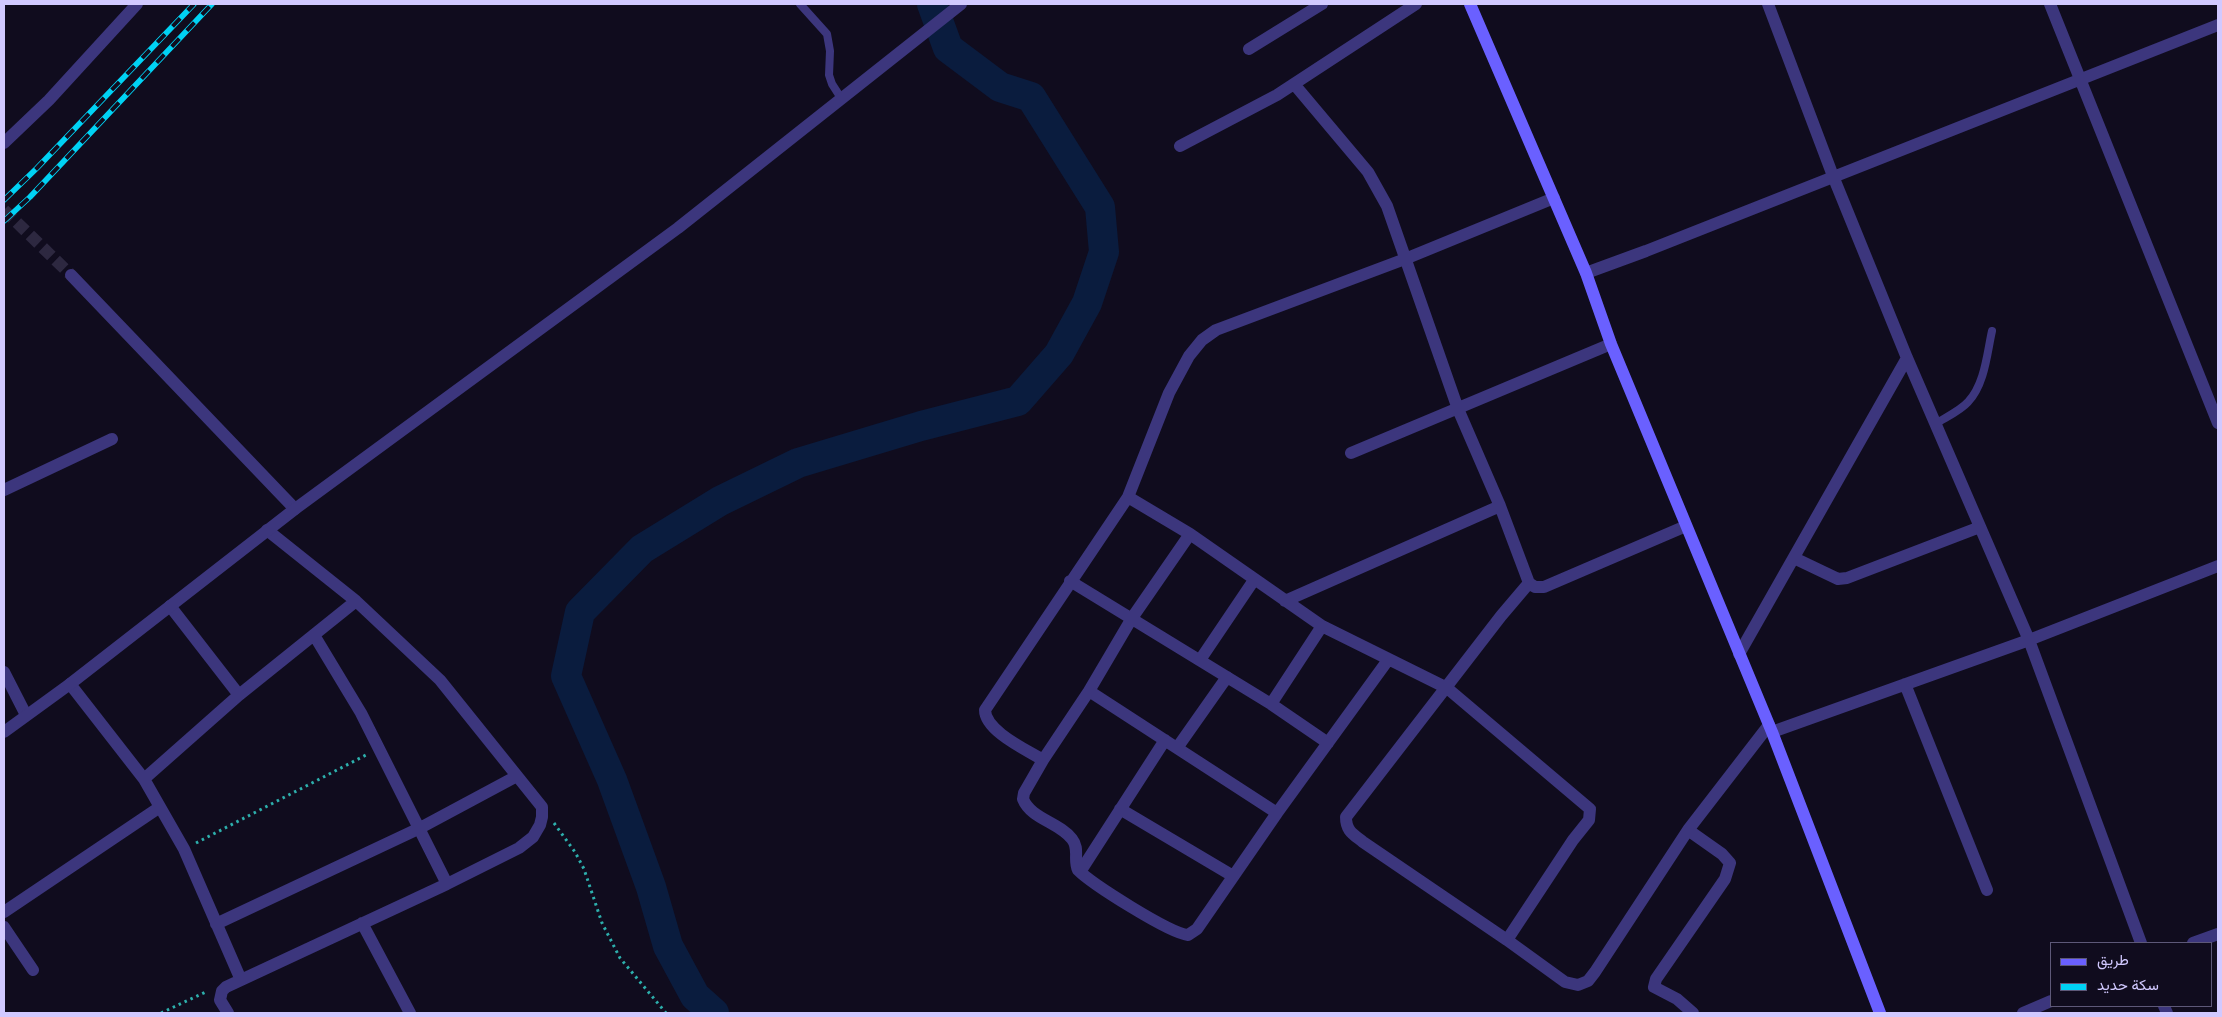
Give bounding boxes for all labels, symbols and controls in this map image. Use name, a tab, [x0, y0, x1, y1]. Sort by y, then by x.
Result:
legend	[2050, 942, 2212, 1007]
text: طريق	[2097, 950, 2129, 970]
text: سكة حديد	[2097, 975, 2159, 995]

